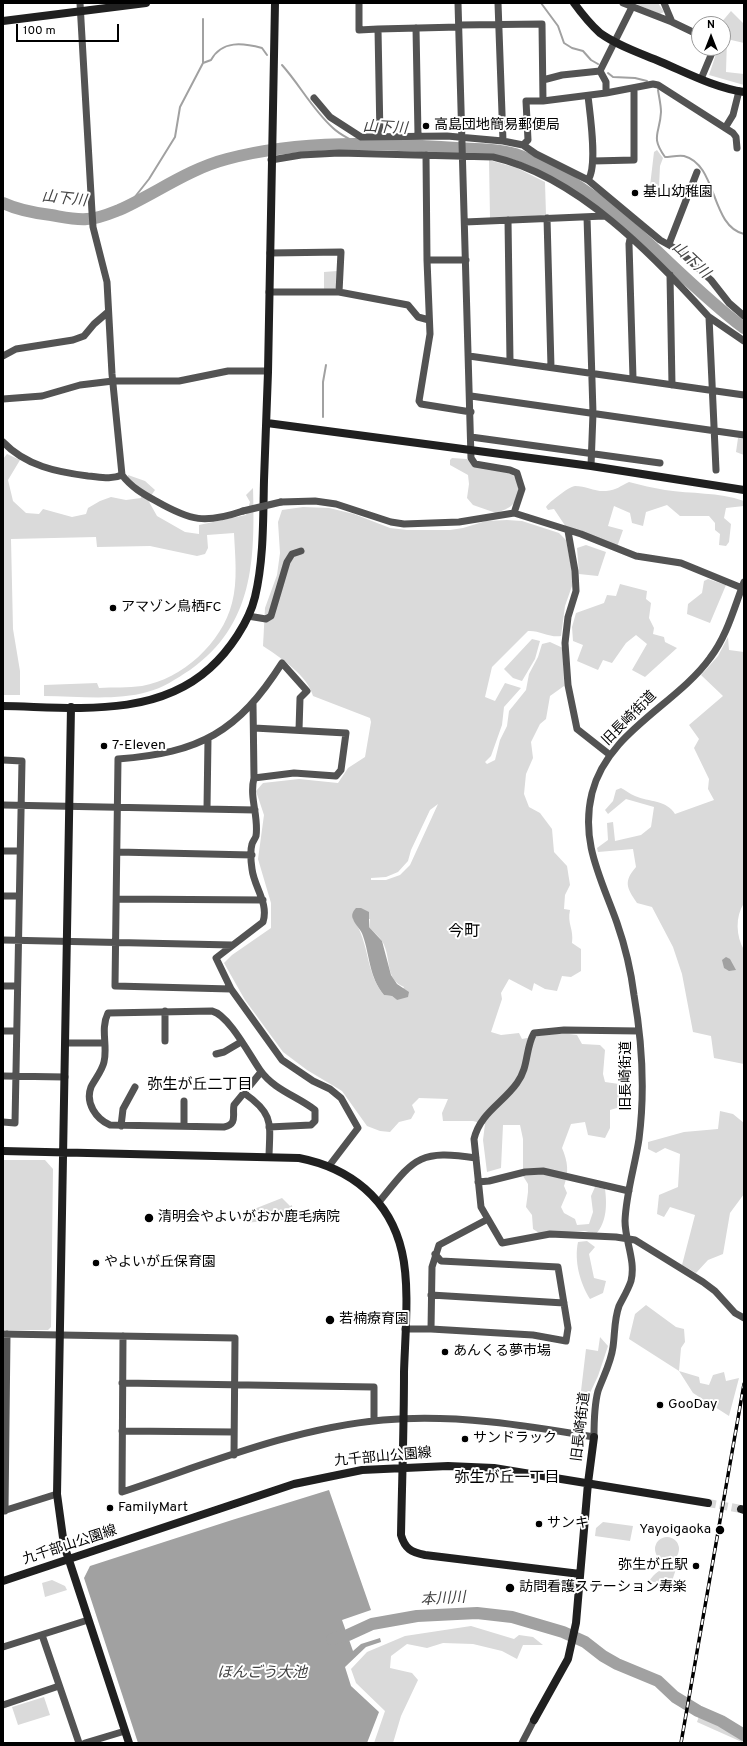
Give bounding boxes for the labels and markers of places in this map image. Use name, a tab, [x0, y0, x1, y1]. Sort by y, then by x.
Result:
place label: 高島団地簡易郵便局	[434, 118, 560, 134]
marker: 高島団地簡易郵便局	[421, 121, 431, 131]
place label: 基山幼稚園	[643, 185, 713, 201]
marker: 基山幼稚園	[630, 188, 640, 198]
place label: アマゾン鳥栖FC	[121, 600, 222, 616]
marker: アマゾン鳥栖FC	[108, 603, 118, 613]
place label: 7-Eleven	[112, 738, 166, 754]
marker: 7-Eleven	[99, 741, 109, 751]
place label: 清明会やよいがおか鹿毛病院	[158, 1210, 340, 1226]
marker: 清明会やよいがおか鹿毛病院	[143, 1212, 155, 1224]
place label: やよいが丘保育園	[104, 1255, 216, 1271]
marker: やよいが丘保育園	[91, 1258, 101, 1268]
place label: 若楠療育園	[339, 1312, 409, 1328]
marker: 若楠療育園	[324, 1314, 336, 1326]
place label: あんくる夢市場	[453, 1344, 551, 1360]
marker: あんくる夢市場	[440, 1347, 450, 1357]
place label: GooDay	[668, 1397, 718, 1413]
marker: GooDay	[655, 1400, 665, 1410]
place label: サンドラック	[473, 1431, 557, 1447]
marker: サンドラック	[460, 1434, 470, 1444]
place label: FamilyMart	[118, 1500, 188, 1516]
marker: FamilyMart	[105, 1503, 115, 1513]
place label: サンキ	[547, 1516, 589, 1532]
marker: サンキ	[534, 1519, 544, 1529]
place label: Yayoigaoka	[639, 1522, 711, 1538]
marker: Yayoigaoka	[714, 1524, 726, 1536]
place label: 弥生が丘駅	[618, 1558, 688, 1574]
marker: 弥生が丘駅	[691, 1561, 701, 1571]
place label: 訪問看護ステーション寿楽	[519, 1580, 687, 1596]
marker: 訪問看護ステーション寿楽	[504, 1582, 516, 1594]

